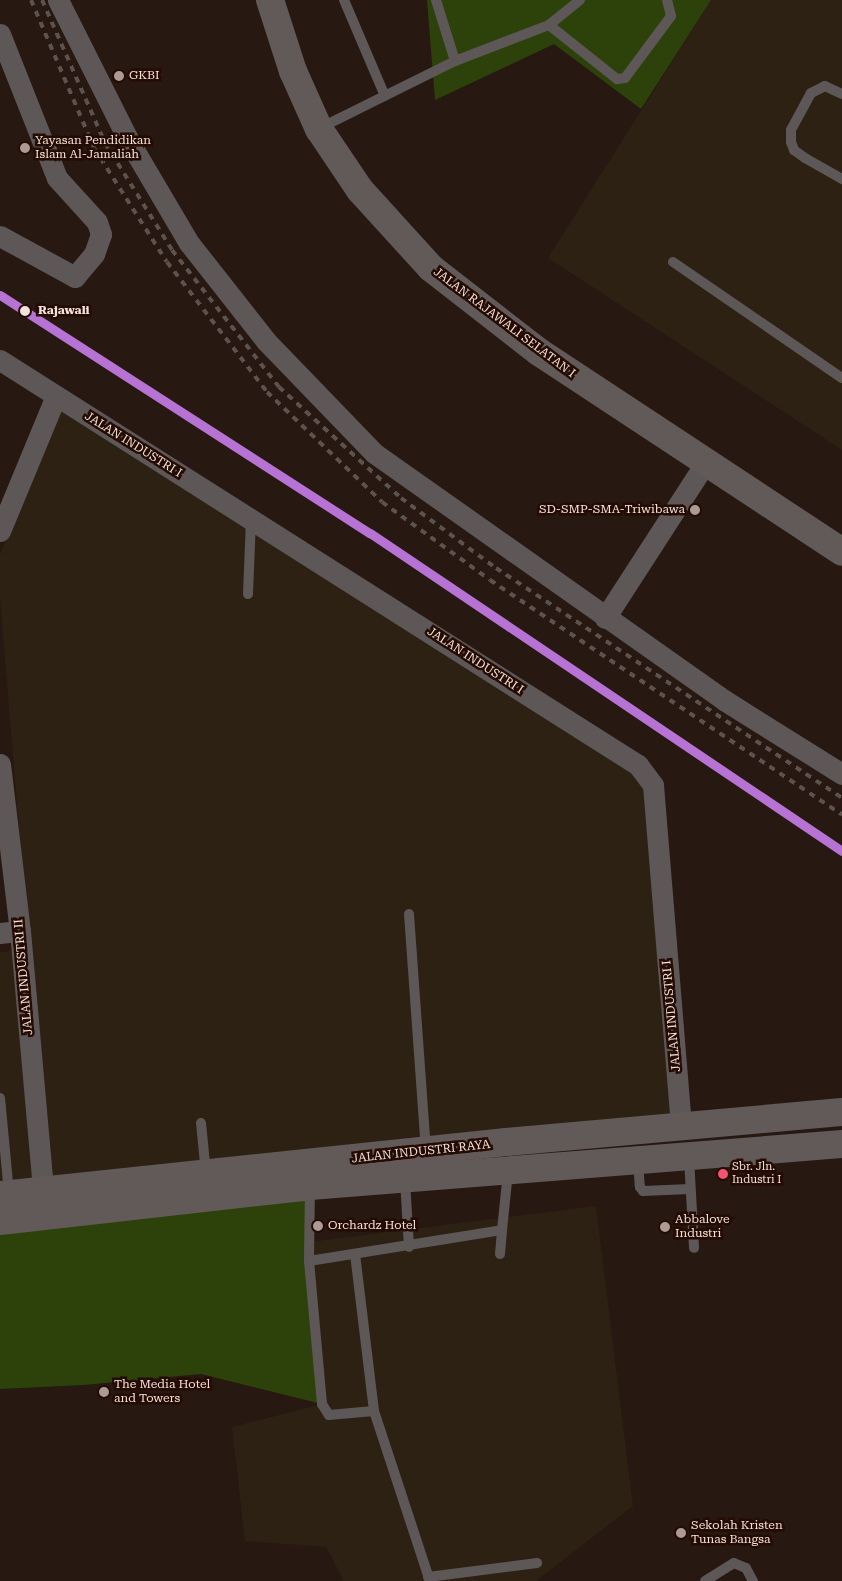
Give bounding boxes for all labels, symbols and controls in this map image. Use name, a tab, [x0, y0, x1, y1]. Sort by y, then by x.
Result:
place label: GKBI	[129, 69, 160, 83]
marker: GKBI	[113, 70, 125, 82]
place label: Yayasan Pendidikan Islam Al-Jamaliah	[35, 134, 151, 162]
marker: Yayasan Pendidikan Islam Al-Jamaliah	[19, 142, 31, 154]
street label: JALAN RAJAWALI SELATAN I	[430, 265, 578, 381]
marker: Rajawali	[16, 302, 34, 320]
place label: Rajawali	[38, 304, 90, 318]
street label: JALAN INDUSTRI I	[82, 409, 184, 481]
place label: SD-SMP-SMA-Triwibawa	[539, 503, 685, 517]
marker: SD-SMP-SMA-Triwibawa	[689, 504, 701, 516]
street label: JALAN INDUSTRI I	[424, 624, 526, 698]
street label: JALAN INDUSTRI II	[12, 918, 36, 1036]
street label: JALAN INDUSTRI I	[660, 960, 684, 1072]
street label: JALAN INDUSTRI RAYA	[351, 1138, 491, 1166]
place label: Sbr. Jln. Industri I	[732, 1161, 781, 1187]
marker: Sbr. Jln. Industri I	[718, 1169, 728, 1179]
place label: Abbalove Industri	[675, 1213, 730, 1241]
place label: Orchardz Hotel	[328, 1219, 416, 1233]
marker: Orchardz Hotel	[312, 1220, 324, 1232]
marker: Abbalove Industri	[659, 1221, 671, 1233]
place label: The Media Hotel and Towers	[114, 1378, 210, 1406]
marker: The Media Hotel and Towers	[98, 1386, 110, 1398]
place label: Sekolah Kristen Tunas Bangsa	[691, 1519, 783, 1547]
marker: Sekolah Kristen Tunas Bangsa	[675, 1527, 687, 1539]

